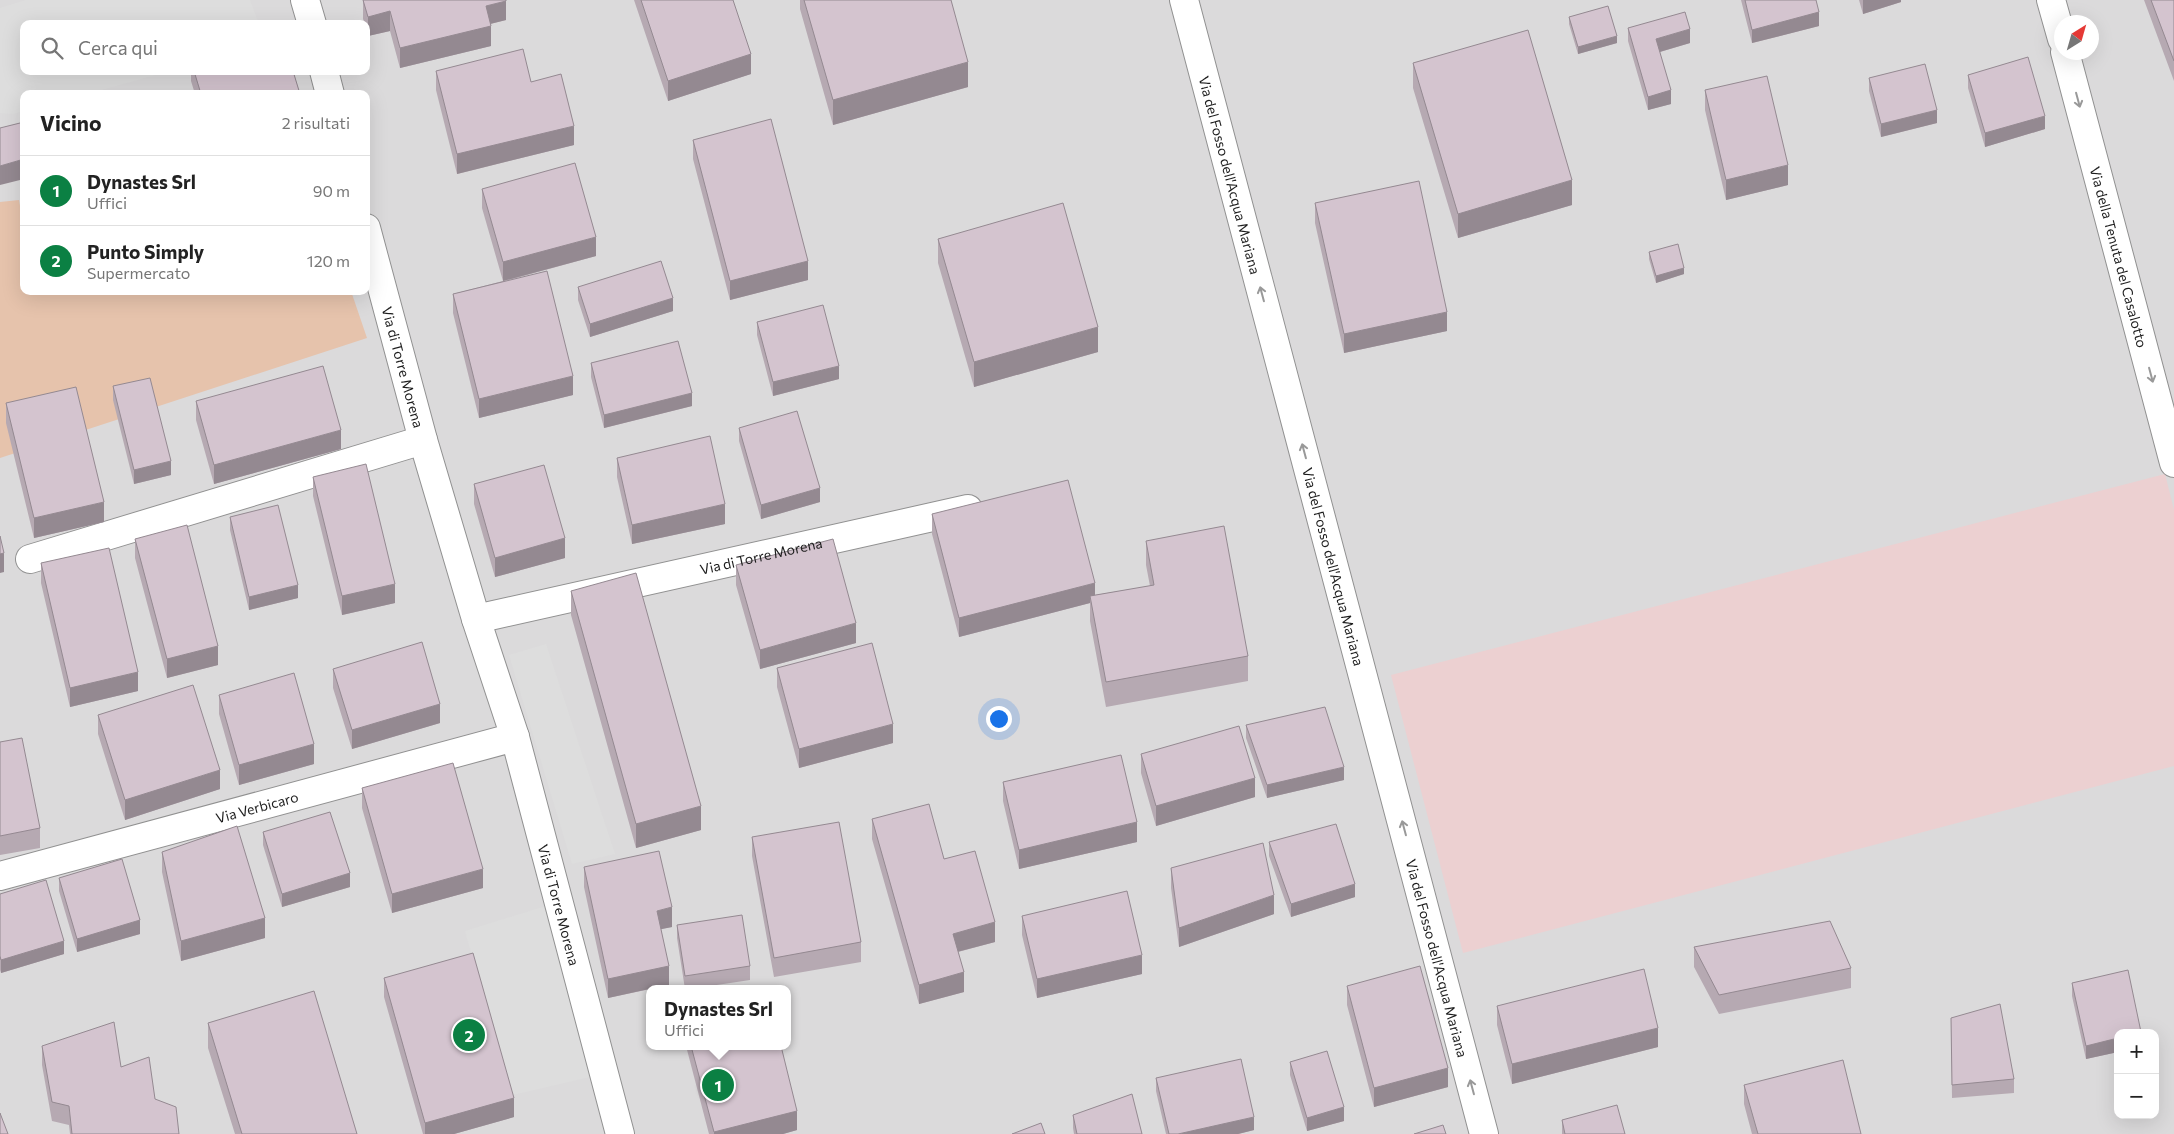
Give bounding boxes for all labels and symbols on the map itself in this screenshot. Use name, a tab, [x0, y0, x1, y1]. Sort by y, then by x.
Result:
north arrow	[2054, 15, 2099, 60]
street label: Via del Fosso dell'Acqua Mariana	[1196, 74, 1265, 276]
one-way arrow	[2073, 91, 2083, 107]
street label: Via della Tenuta del Casalotto	[2087, 164, 2151, 349]
one-way arrow	[1257, 287, 1266, 303]
street label: Via di Torre Morena	[379, 305, 428, 430]
one-way arrow	[2146, 367, 2156, 383]
one-way arrow	[1299, 444, 1308, 460]
street label: Via del Fosso dell'Acqua Mariana	[1300, 466, 1368, 667]
street label: Via di Torre Morena	[698, 533, 824, 577]
your location	[986, 706, 1012, 732]
street label: Via Verbicaro	[214, 787, 300, 826]
one-way arrow	[1399, 821, 1408, 837]
street label: Via di Torre Morena	[535, 842, 584, 967]
street label: Via del Fosso dell'Acqua Mariana	[1403, 857, 1472, 1059]
pin: 2	[453, 1016, 485, 1054]
pin: 1	[702, 1066, 734, 1104]
one-way arrow	[1467, 1079, 1476, 1095]

